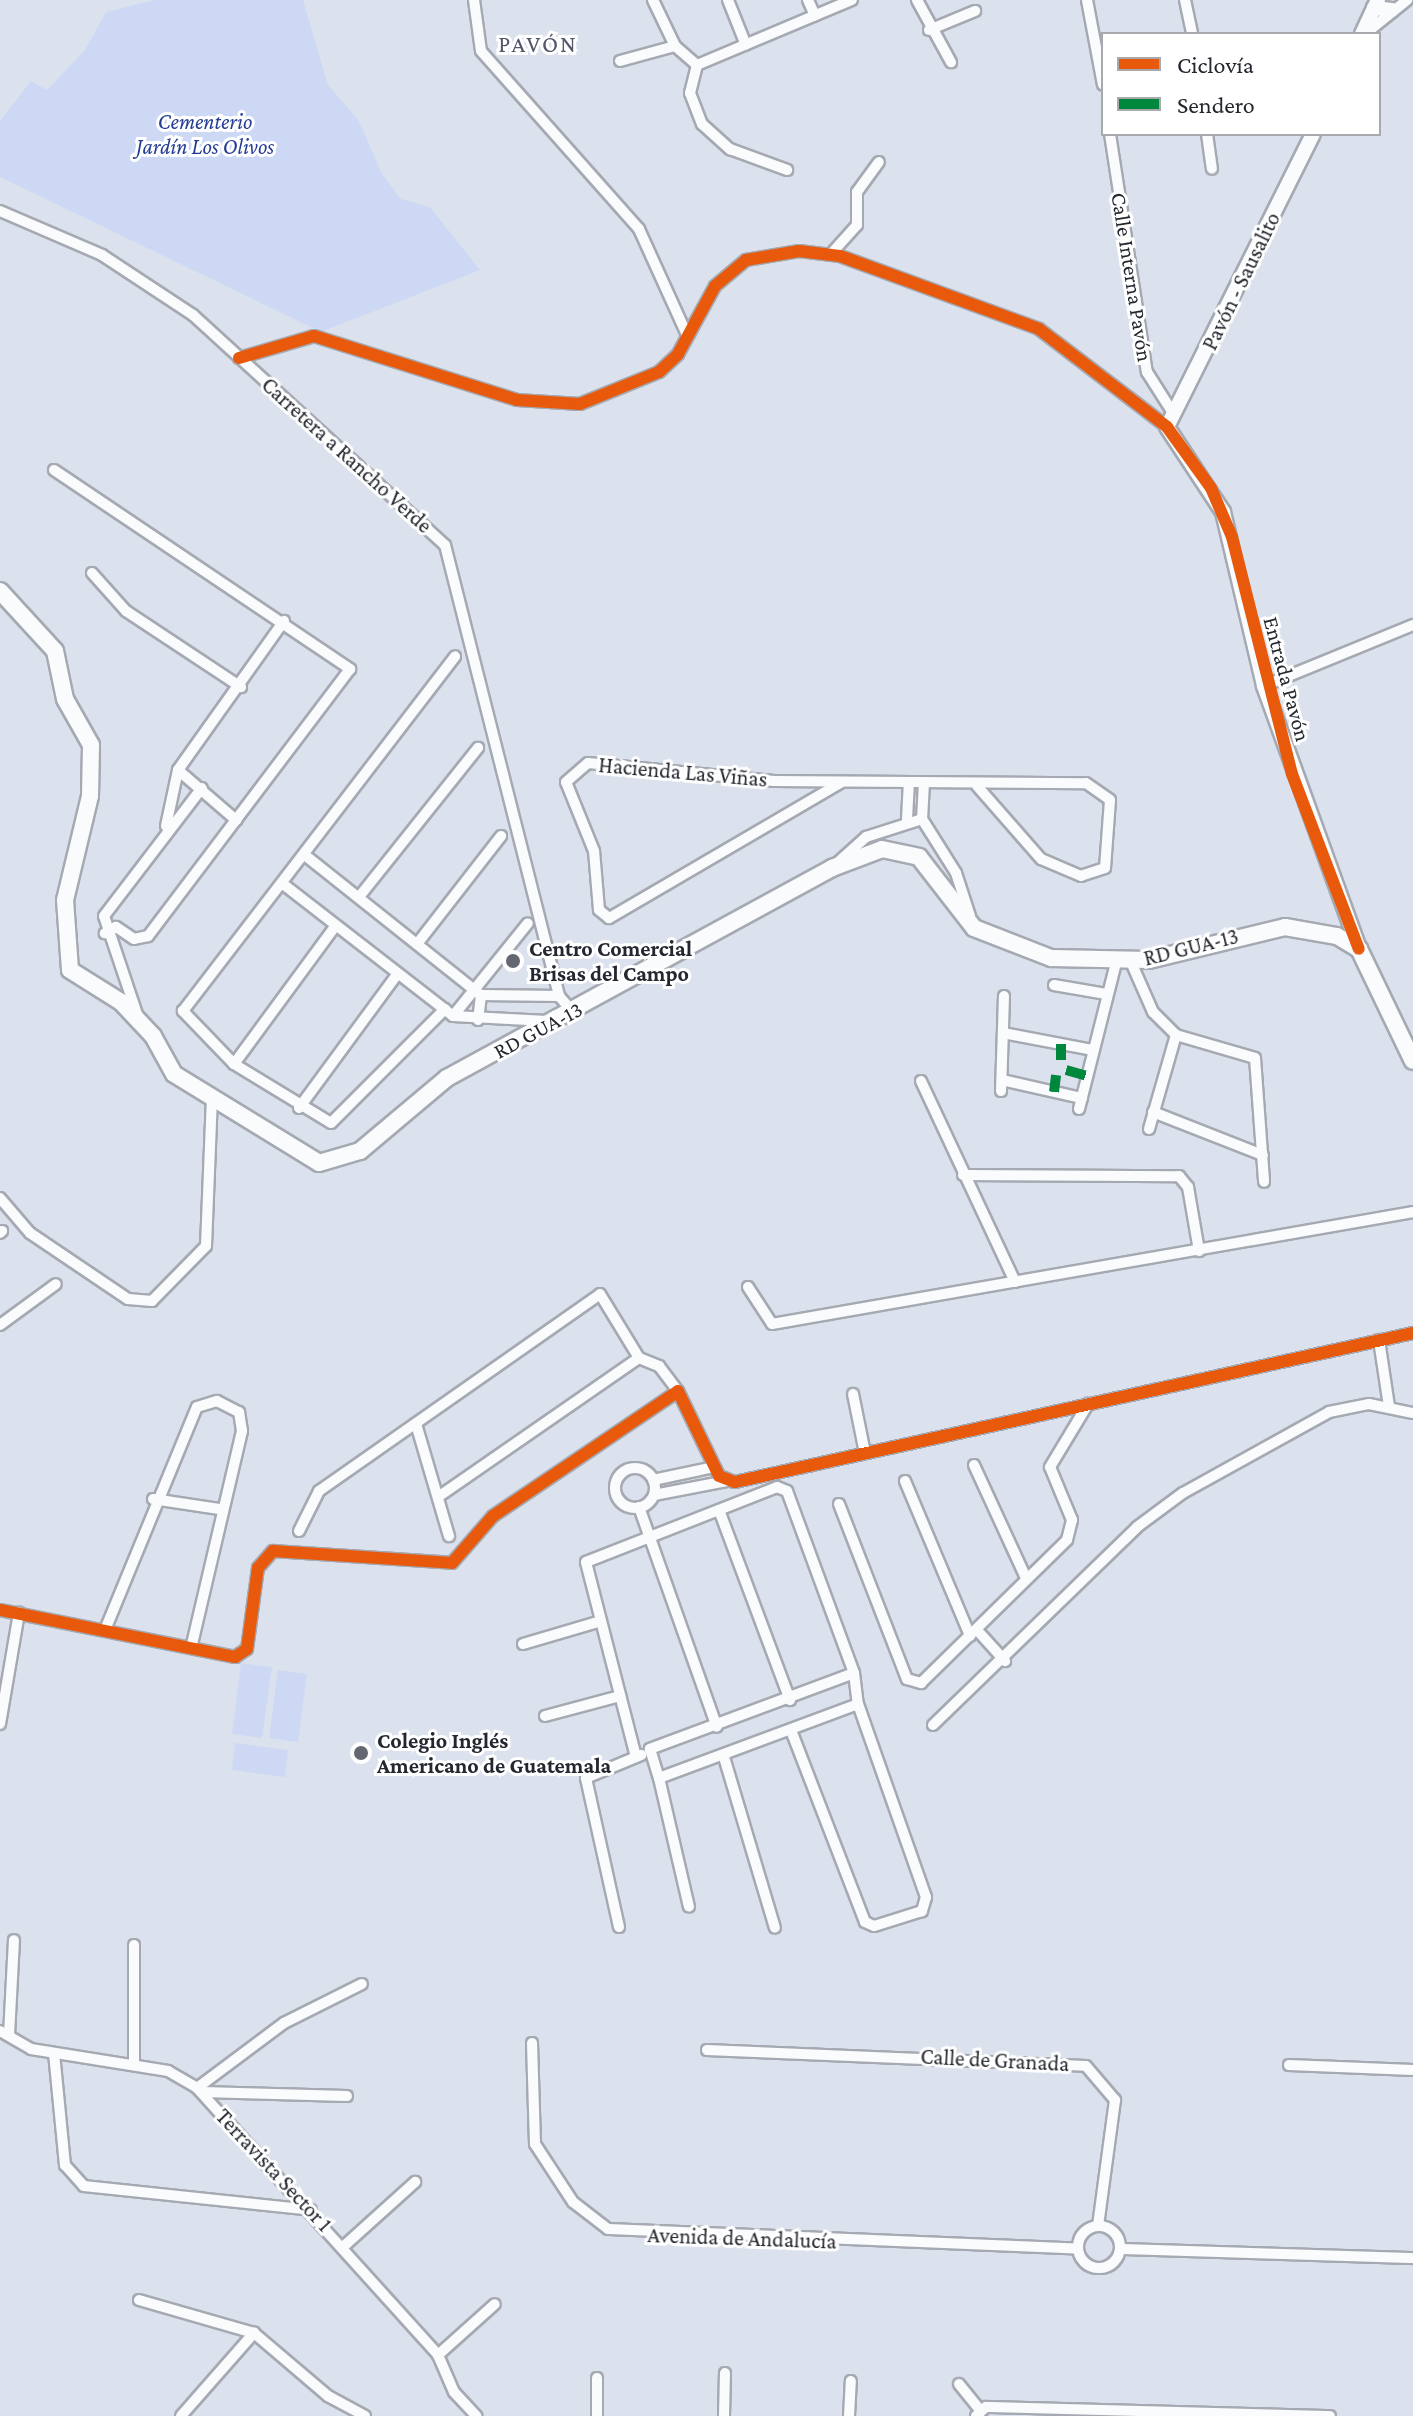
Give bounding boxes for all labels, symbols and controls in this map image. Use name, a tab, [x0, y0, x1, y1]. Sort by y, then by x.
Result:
district label: PAVÓN	[498, 30, 578, 58]
legend	[1101, 32, 1381, 136]
text: Ciclovía	[1177, 51, 1254, 78]
text: Sendero	[1177, 91, 1255, 118]
park label: Cementerio Jardín Los Olivos	[136, 108, 274, 160]
street label: Calle Interna Pavón	[1106, 190, 1158, 364]
street label: Pavón - Sausalito	[1196, 208, 1286, 354]
street label: Carretera a Rancho Verde	[256, 371, 438, 539]
street label: Entrada Pavón	[1258, 614, 1316, 744]
street label: Hacienda Las Viñas	[597, 751, 769, 793]
street label: RD GUA-13	[1141, 923, 1241, 971]
place label: Centro Comercial Brisas del Campo	[529, 935, 692, 986]
marker: Centro Comercial Brisas del Campo	[504, 952, 522, 970]
street label: RD GUA-13	[489, 996, 587, 1064]
place label: Colegio Inglés Americano de Guatemala	[377, 1727, 611, 1778]
marker: Colegio Inglés Americano de Guatemala	[352, 1744, 370, 1762]
street label: Calle de Granada	[920, 2043, 1070, 2077]
street label: Terravista Sector 1	[210, 2103, 338, 2237]
street label: Avenida de Andalucía	[647, 2222, 837, 2254]

